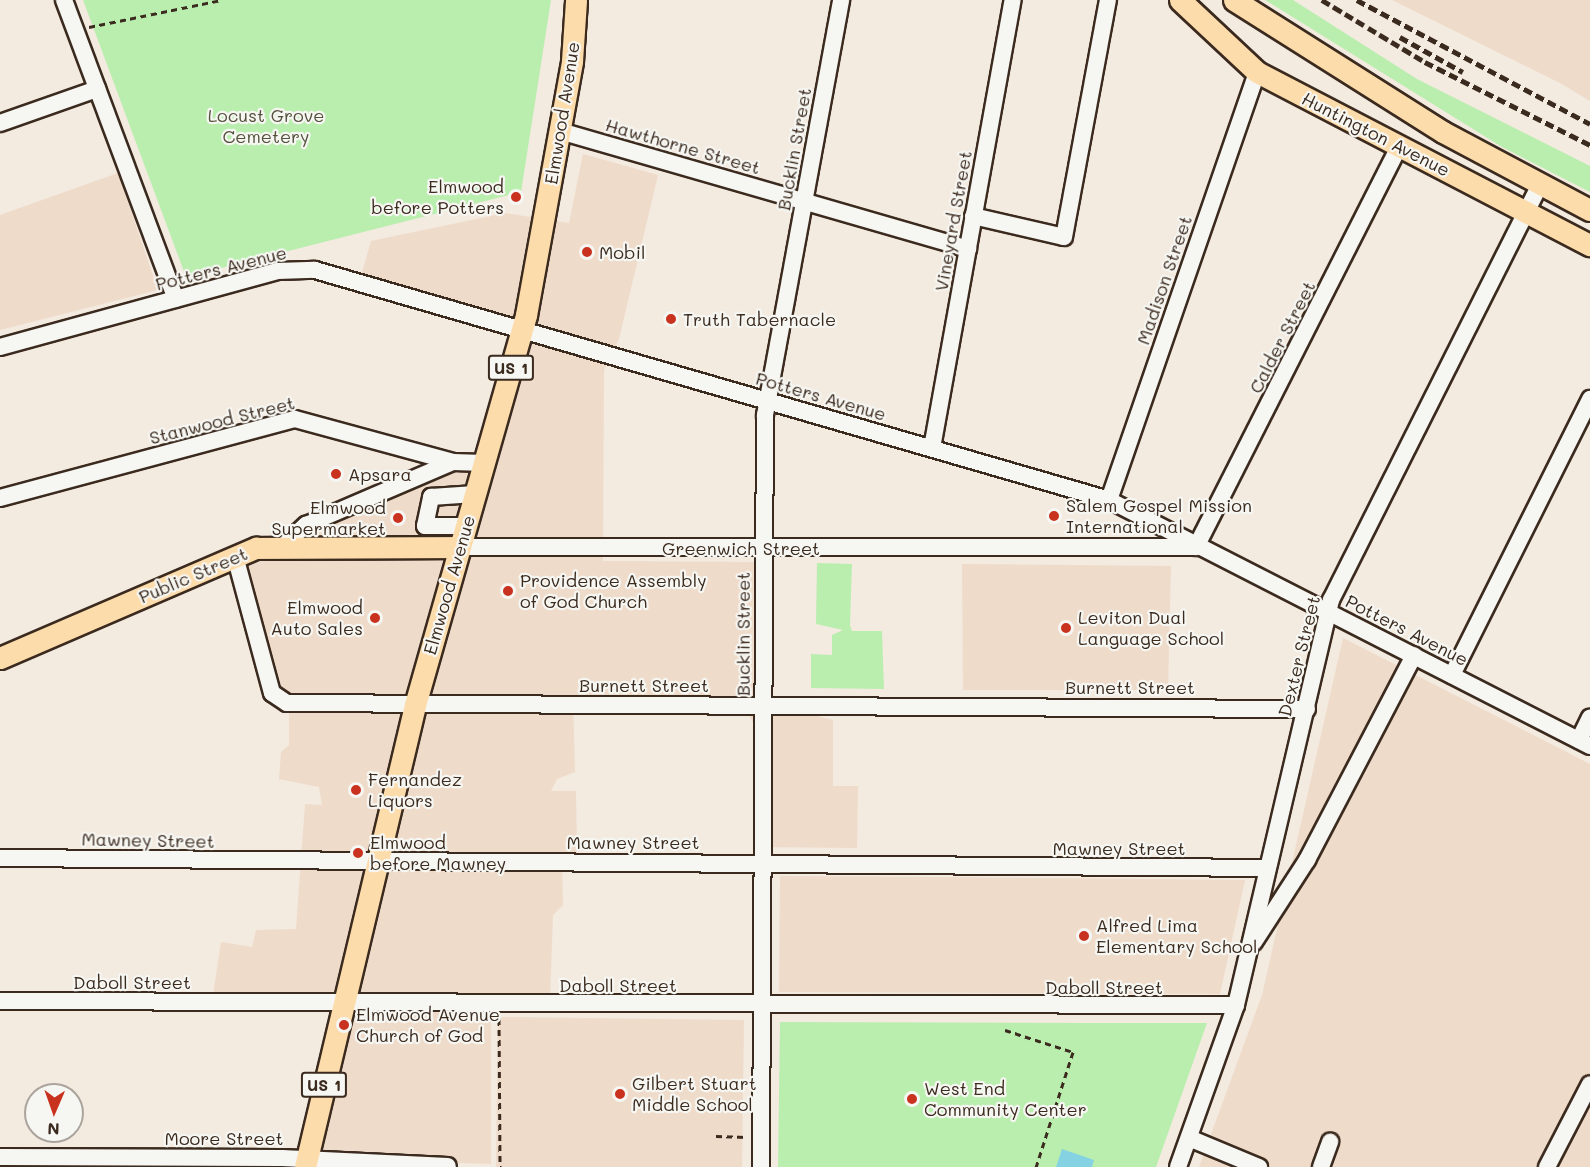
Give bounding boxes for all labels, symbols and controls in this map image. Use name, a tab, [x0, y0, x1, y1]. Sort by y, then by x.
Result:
street label: Elmwood Avenue	[540, 40, 584, 186]
street label: Bucklin Street	[773, 86, 815, 212]
street label: Huntington Avenue	[1298, 87, 1454, 181]
park label: Locust Grove Cemetery	[208, 105, 324, 148]
street label: Hawthorne Street	[603, 114, 763, 178]
street label: Vineyard Street	[930, 149, 976, 293]
place label: Elmwood before Potters	[371, 176, 504, 219]
marker: Elmwood before Potters	[509, 190, 523, 204]
street label: Madison Street	[1132, 213, 1196, 347]
street label: Potters Avenue	[153, 241, 289, 295]
place label: Mobil	[599, 241, 646, 263]
marker: Mobil	[580, 245, 594, 259]
street label: Calder Street	[1244, 277, 1320, 397]
place label: Truth Tabernacle	[683, 308, 836, 330]
marker: Truth Tabernacle	[664, 312, 678, 326]
road number: US 1	[487, 355, 535, 381]
street label: Potters Avenue	[753, 367, 889, 425]
street label: Stanwood Street	[147, 391, 297, 449]
place label: Apsara	[348, 463, 412, 485]
marker: Apsara	[329, 467, 343, 481]
place label: Salem Gospel Mission International	[1066, 495, 1252, 538]
place label: Elmwood Supermarket	[272, 497, 386, 540]
marker: Salem Gospel Mission International	[1047, 509, 1061, 523]
marker: Elmwood Supermarket	[391, 511, 405, 525]
street label: Elmwood Avenue	[419, 513, 479, 657]
street label: Greenwich Street	[662, 537, 820, 559]
street label: Public Street	[135, 542, 251, 608]
place label: Providence Assembly of God Church	[520, 570, 707, 612]
street label: Bucklin Street	[732, 572, 754, 696]
marker: Providence Assembly of God Church	[501, 584, 515, 598]
street label: Potters Avenue	[1342, 590, 1472, 670]
street label: Dexter Street	[1274, 593, 1324, 719]
place label: Elmwood Auto Sales	[271, 597, 363, 640]
place label: Leviton Dual Language School	[1078, 607, 1224, 650]
marker: Elmwood Auto Sales	[368, 611, 382, 625]
marker: Leviton Dual Language School	[1059, 621, 1073, 635]
street label: Burnett Street	[579, 674, 709, 696]
street label: Burnett Street	[1065, 676, 1195, 698]
place label: Fernandez Liquors	[368, 769, 462, 812]
marker: Fernandez Liquors	[349, 783, 363, 797]
street label: Mawney Street	[81, 828, 215, 852]
street label: Mawney Street	[566, 831, 700, 853]
place label: Elmwood before Mawney	[370, 832, 506, 874]
street label: Mawney Street	[1052, 837, 1186, 859]
marker: Elmwood before Mawney	[351, 846, 365, 860]
place label: Alfred Lima Elementary School	[1096, 915, 1257, 958]
marker: Alfred Lima Elementary School	[1077, 929, 1091, 943]
street label: Daboll Street	[73, 971, 191, 993]
street label: Daboll Street	[559, 974, 677, 996]
street label: Daboll Street	[1045, 976, 1163, 998]
place label: Elmwood Avenue Church of God	[356, 1004, 500, 1046]
marker: Elmwood Avenue Church of God	[337, 1018, 351, 1032]
road number: US 1	[300, 1072, 348, 1098]
place label: Gilbert Stuart Middle School	[632, 1073, 757, 1116]
place label: West End Community Center	[924, 1078, 1087, 1120]
north arrow	[24, 1083, 84, 1143]
marker: Gilbert Stuart Middle School	[613, 1087, 627, 1101]
marker: West End Community Center	[905, 1092, 919, 1106]
text: N	[47, 1119, 60, 1140]
street label: Moore Street	[165, 1127, 283, 1149]

